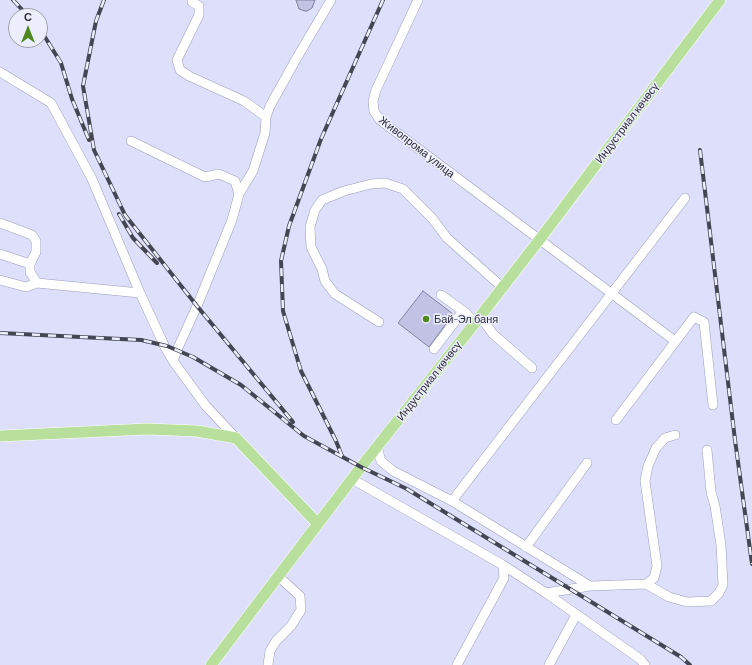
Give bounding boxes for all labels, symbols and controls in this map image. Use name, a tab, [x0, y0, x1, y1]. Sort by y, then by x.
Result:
north arrow	[8, 8, 48, 48]
text: С	[24, 10, 32, 23]
street label: Индустриал көчөсү	[593, 80, 661, 166]
street label: Живопрома улица	[377, 113, 457, 181]
place label: Бай-Эл баня	[434, 312, 498, 326]
marker: Бай-Эл баня	[421, 314, 431, 324]
street label: Индустриал көчөсү	[394, 339, 464, 423]

